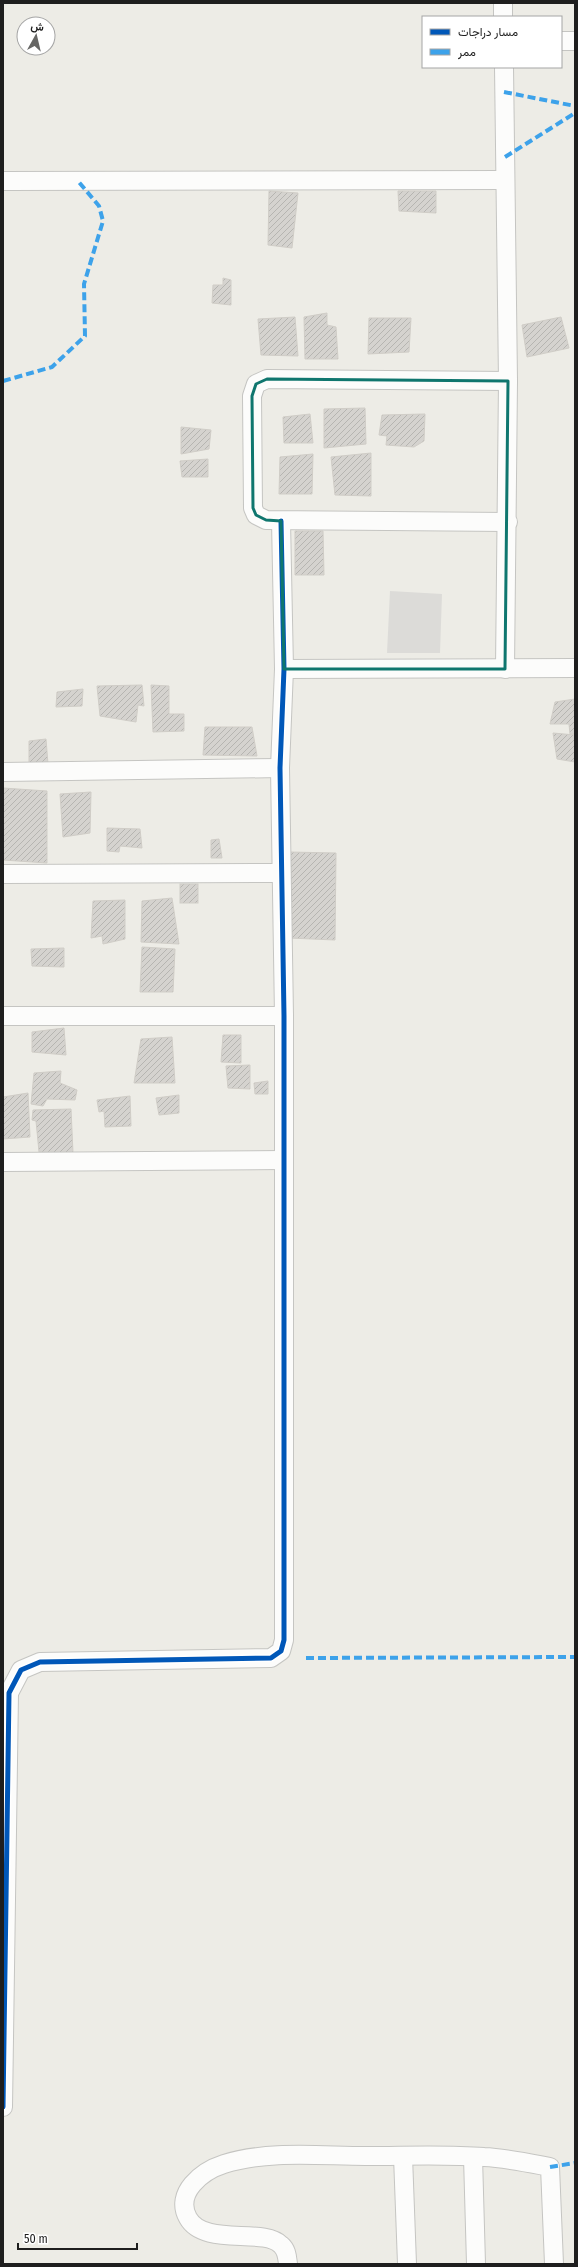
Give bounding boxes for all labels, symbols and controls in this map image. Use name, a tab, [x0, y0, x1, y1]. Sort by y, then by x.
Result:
north arrow	[16, 16, 56, 56]
legend	[422, 16, 562, 68]
text: ش	[30, 19, 45, 34]
text: مسار دراجات	[458, 25, 518, 40]
text: ممر	[457, 45, 476, 60]
scale bar	[18, 2225, 137, 2251]
text: 50 m	[24, 2232, 48, 2246]

